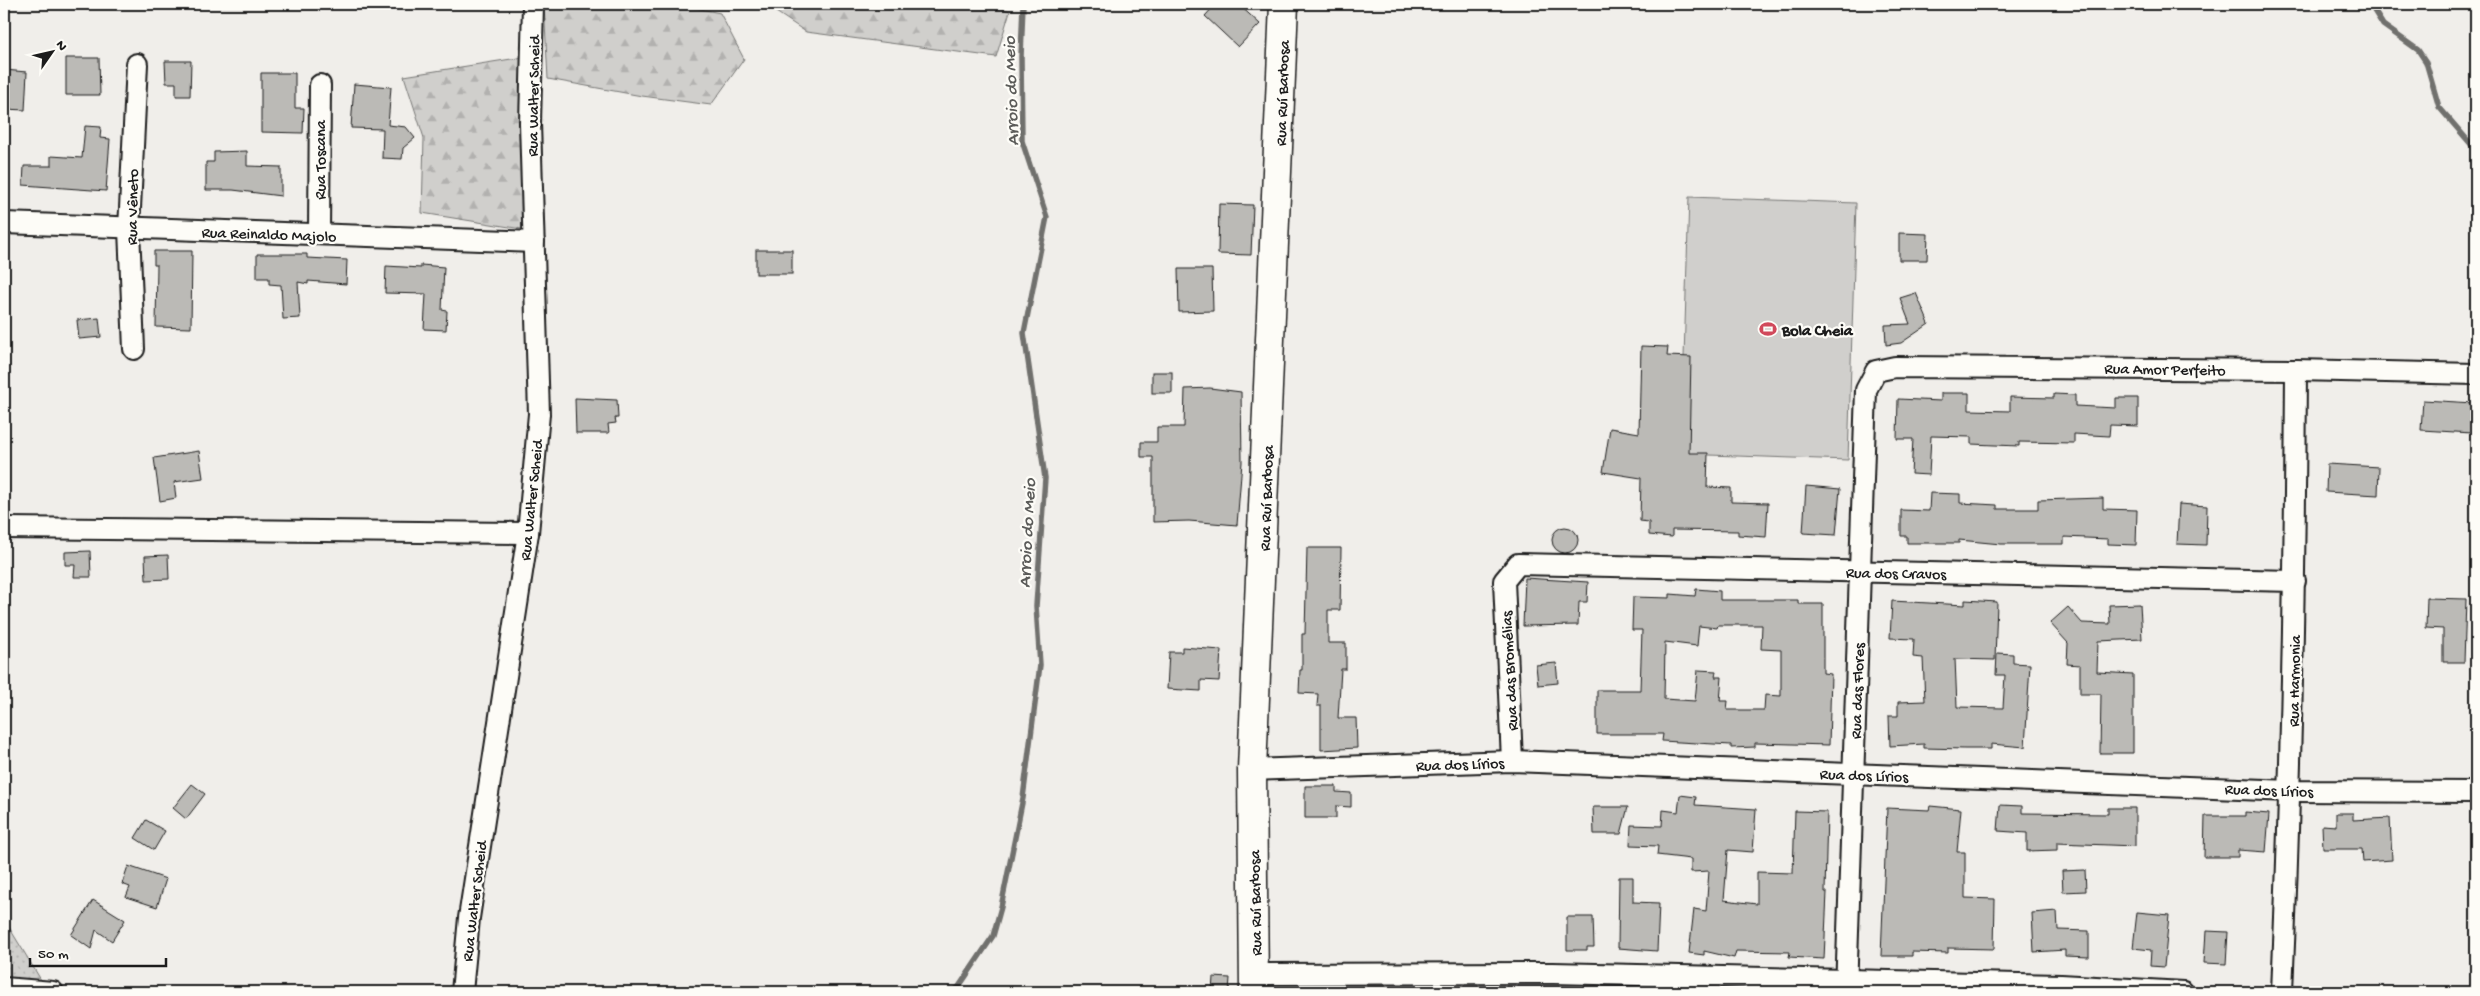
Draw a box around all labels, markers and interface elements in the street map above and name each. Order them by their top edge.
north arrow [28,28,78,78]
street label: Rua Walter Scheid [525,34,546,157]
water label: Arroio do Meio [1000,35,1025,146]
text: N [51,38,70,55]
street label: Rua Ruí Barbosa [1273,39,1296,146]
street label: Rua Toscana [313,119,332,200]
street label: Rua Vêneto [124,169,145,245]
street label: Rua Reinaldo Majolo [201,225,337,248]
sports icon: Bola Cheia [1758,319,1778,339]
place label: Bola Cheia [1781,323,1854,342]
street label: Rua Amor Perfeito [2104,361,2226,382]
street label: Rua Walter Scheid [518,437,549,562]
street label: Rua Ruí Barbosa [1257,444,1280,551]
water label: Arroio do Meio [1015,477,1042,588]
street label: Rua dos Cravos [1846,565,1947,586]
street label: Rua das Bromélias [1499,609,1524,731]
street label: Rua Harmonia [2286,634,2307,727]
street label: Rua das Flores [1848,642,1871,740]
street label: Rua dos Lírios [1416,755,1506,778]
street label: Rua dos Lírios [1819,766,1910,789]
street label: Rua dos Lírios [2224,781,2315,804]
street label: Rua Walter Scheid [460,838,493,963]
street label: Rua Ruí Barbosa [1247,849,1268,956]
scale bar [30,936,166,968]
text: 50 m [38,946,69,964]

